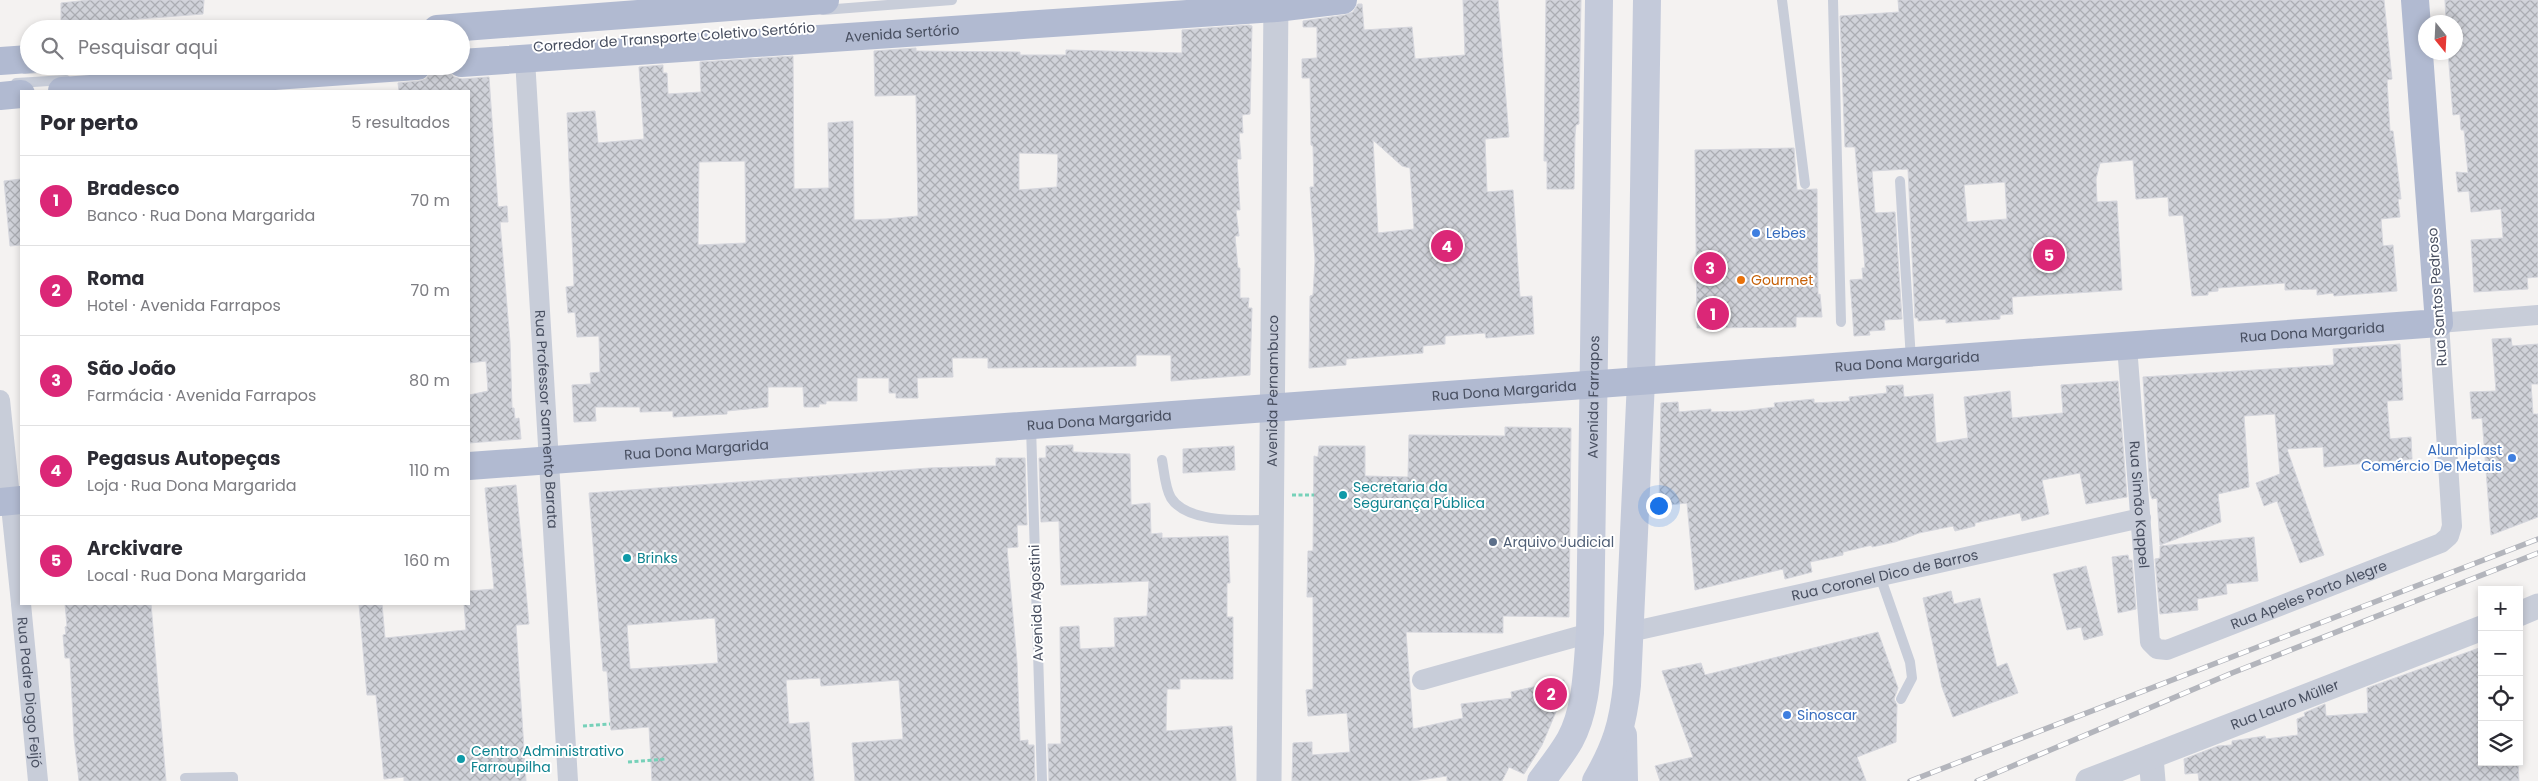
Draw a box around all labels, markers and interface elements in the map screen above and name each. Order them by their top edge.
north arrow [2418,15,2463,60]
street label: Corredor de Transporte Coletivo Sertório [532,17,816,57]
street label: Avenida Sertório [844,19,960,47]
search box [20,20,470,75]
icon: search [38,34,66,62]
text: Pesquisar aqui [78,34,218,61]
text: Por perto [40,108,138,137]
text: 5 resultados [351,111,450,134]
text: Bradesco [87,175,179,202]
text: 1 [53,189,59,212]
text: 70 m [410,189,450,212]
text: Banco · Rua Dona Margarida [87,204,315,227]
place label: Lebes [1766,223,1806,243]
pin: 4 [1431,227,1463,265]
marker: Lebes [1750,227,1762,239]
street label: Rua Santos Pedroso [2422,227,2452,367]
pin: 5 [2033,236,2065,274]
pin: 3 [1694,249,1726,287]
text: Roma [87,265,145,292]
place label: Gourmet [1751,270,1813,290]
marker: Gourmet [1735,274,1747,286]
text: 2 [51,279,61,302]
text: 70 m [410,279,450,302]
text: Hotel · Avenida Farrapos [87,294,281,317]
pin: 1 [1697,295,1729,333]
street label: Rua Professor Sarmento Barata [530,309,563,529]
street label: Avenida Pernambuco [1262,315,1283,467]
street label: Rua Dona Margarida [2239,317,2385,347]
street label: Avenida Farrapos [1582,335,1604,459]
street label: Rua Dona Margarida [1834,346,1980,377]
text: São João [87,355,176,382]
text: 3 [51,369,61,392]
text: 80 m [409,369,450,392]
street label: Rua Dona Margarida [1431,376,1577,406]
text: Farmácia · Avenida Farrapos [87,384,316,407]
street label: Rua Dona Margarida [1026,405,1172,435]
street label: Rua Dona Margarida [623,434,769,465]
street label: Rua Simão Kappel [2124,440,2154,569]
place label: Alumiplast Comércio De Metais [2361,440,2502,476]
text: Pegasus Autopeças [87,445,281,472]
marker: Alumiplast Comércio De Metais [2506,452,2518,464]
text: 4 [51,459,61,482]
text: 110 m [409,459,450,482]
text: Loja · Rua Dona Margarida [87,474,297,497]
place label: Secretaria da Segurança Pública [1353,477,1485,513]
marker: Secretaria da Segurança Pública [1337,489,1349,501]
your location [1646,493,1672,519]
place label: Arquivo Judicial [1503,532,1614,552]
text: Arckivare [87,535,183,562]
marker: Arquivo Judicial [1487,536,1499,548]
street label: Avenida Agostini [1024,544,1048,662]
street label: Rua Coronel Dico de Barros [1789,545,1980,606]
place label: Brinks [637,548,678,568]
text: 5 [51,549,61,572]
text: 160 m [404,549,450,572]
marker: Brinks [621,552,633,564]
street label: Rua Apeles Porto Alegre [2227,555,2390,634]
text: Local · Rua Dona Margarida [87,564,306,587]
map controls [2478,586,2523,766]
button: + [2478,586,2523,631]
street label: Rua Padre Diogo Feijó [12,616,47,769]
button: − [2478,631,2523,676]
street label: Rua Lauro Müller [2227,674,2342,735]
pin: 2 [1535,675,1567,713]
button: locate [2478,676,2523,721]
place label: Sinoscar [1797,705,1857,725]
marker: Sinoscar [1781,709,1793,721]
button: layers [2478,721,2523,766]
place label: Centro Administrativo Farroupilha [471,741,624,777]
marker: Centro Administrativo Farroupilha [455,753,467,765]

